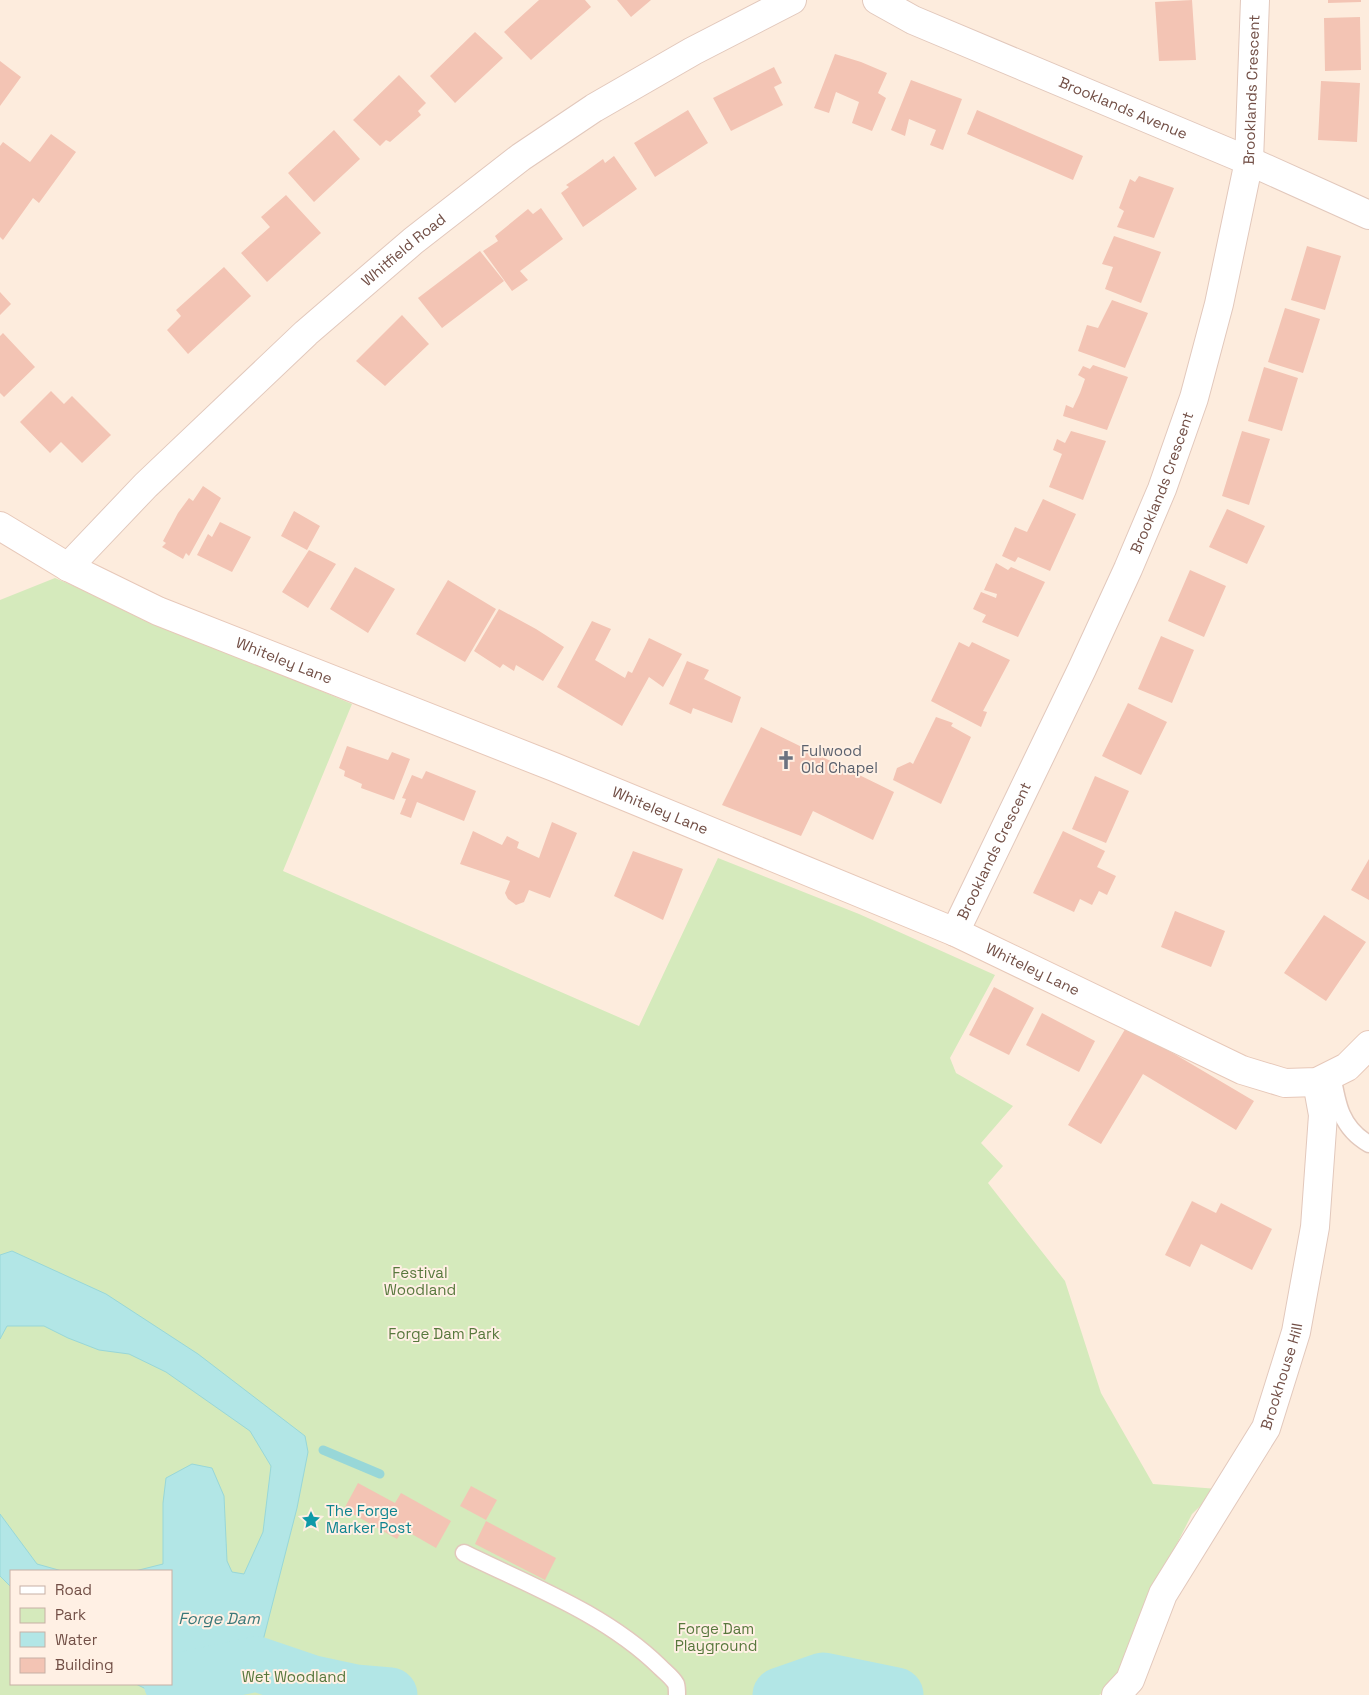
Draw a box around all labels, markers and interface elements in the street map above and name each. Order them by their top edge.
street label: Brooklands Crescent [1239,14,1263,165]
street label: Brooklands Avenue [1056,72,1191,143]
street label: Whitfield Road [357,209,449,290]
street label: Brooklands Crescent [1126,409,1197,556]
street label: Whiteley Lane [233,633,335,688]
place label: Fulwood Old Chapel [801,741,878,777]
church icon: Fulwood Old Chapel [775,749,797,771]
street label: Brooklands Crescent [952,779,1035,923]
street label: Whiteley Lane [610,782,711,838]
street label: Whiteley Lane [983,938,1083,1000]
park label: Festival Woodland [384,1263,456,1299]
street label: Brookhouse Hill [1256,1321,1306,1432]
park label: Forge Dam Park [388,1324,500,1343]
place label: The Forge Marker Post [326,1501,412,1537]
place icon: The Forge Marker Post [300,1509,322,1531]
legend [10,1570,172,1685]
text: Road [55,1580,92,1599]
text: Park [55,1605,86,1624]
water label: Forge Dam [178,1608,261,1629]
park label: Forge Dam Playground [675,1619,757,1655]
text: Water [55,1630,98,1649]
text: Building [55,1655,114,1674]
park label: Wet Woodland [242,1667,346,1686]

